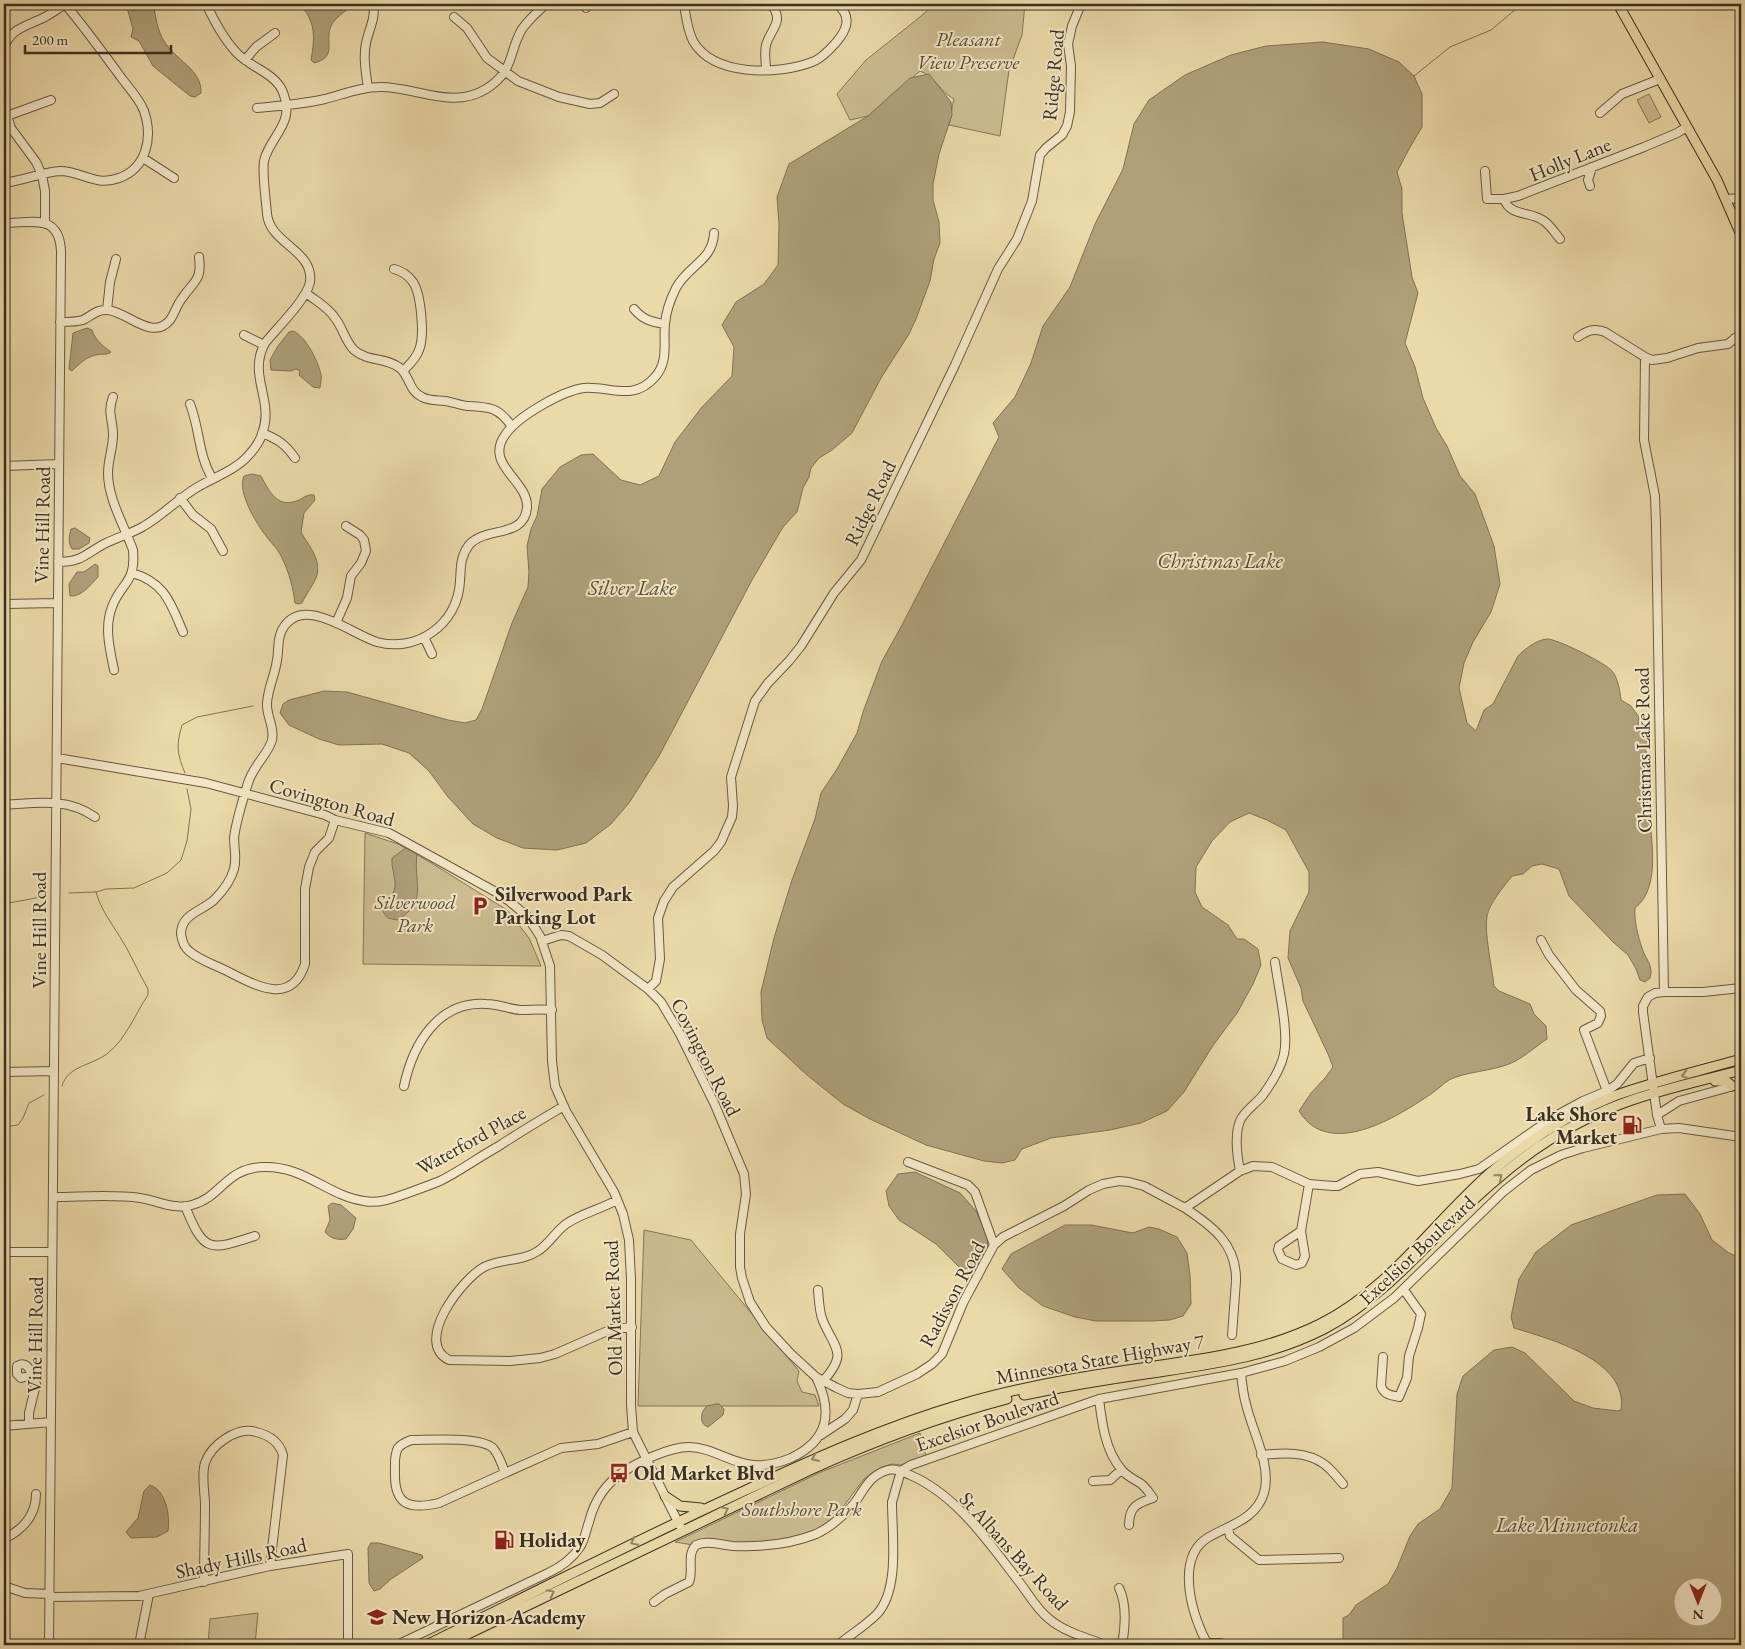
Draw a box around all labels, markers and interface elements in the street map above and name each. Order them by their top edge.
scale bar [25,22,171,54]
park label: Pleasant View Preserve [917,26,1019,75]
street label: Ridge Road [1036,27,1070,122]
text: 200 m [32,30,69,49]
street label: Holly Lane [1525,131,1615,187]
street label: Ridge Road [838,455,902,550]
street label: Vine Hill Road [28,465,56,584]
water label: Christmas Lake [1157,547,1283,574]
water label: Silver Lake [587,574,677,601]
street label: Christmas Lake Road [1629,666,1657,833]
street label: Covington Road [266,772,399,833]
street label: Vine Hill Road [26,871,52,988]
place label: Silverwood Park Parking Lot [495,881,633,930]
park label: Silverwood Park [373,889,456,938]
parking icon: Silverwood Park Parking Lot [469,895,491,917]
street label: Covington Road [665,993,747,1121]
one-way arrow [1681,1069,1689,1079]
street label: Waterford Place [412,1099,530,1181]
place label: Lake Shore Market [1525,1101,1617,1150]
fuel station icon: Lake Shore Market [1621,1114,1643,1136]
one-way arrow [1493,1175,1502,1183]
street label: Excelsior Boulevard [1353,1189,1481,1311]
street label: Radisson Road [913,1236,991,1352]
street label: Old Market Road [598,1239,628,1376]
street label: Vine Hill Road [21,1275,49,1394]
street label: Minnesota State Highway 7 [994,1328,1207,1390]
street label: Excelsior Boulevard [912,1384,1063,1458]
one-way arrow [811,1452,820,1463]
place label: Old Market Blvd [634,1460,775,1486]
bus stop icon: Old Market Blvd [608,1462,630,1484]
street label: St Albans Bay Road [954,1486,1075,1617]
park label: Southshore Park [741,1496,862,1522]
one-way arrow [720,1506,729,1517]
water label: Lake Minnetonka [1494,1511,1639,1538]
place label: Holiday [519,1527,586,1553]
fuel station icon: Holiday [493,1529,515,1551]
street label: Shady Hills Road [173,1531,310,1585]
one-way arrow [630,1536,639,1546]
north arrow [1672,1576,1722,1626]
one-way arrow [546,1589,555,1599]
place label: New Horizon Academy [392,1604,586,1630]
school or university icon: New Horizon Academy [366,1606,388,1628]
text: N [1692,1606,1704,1624]

